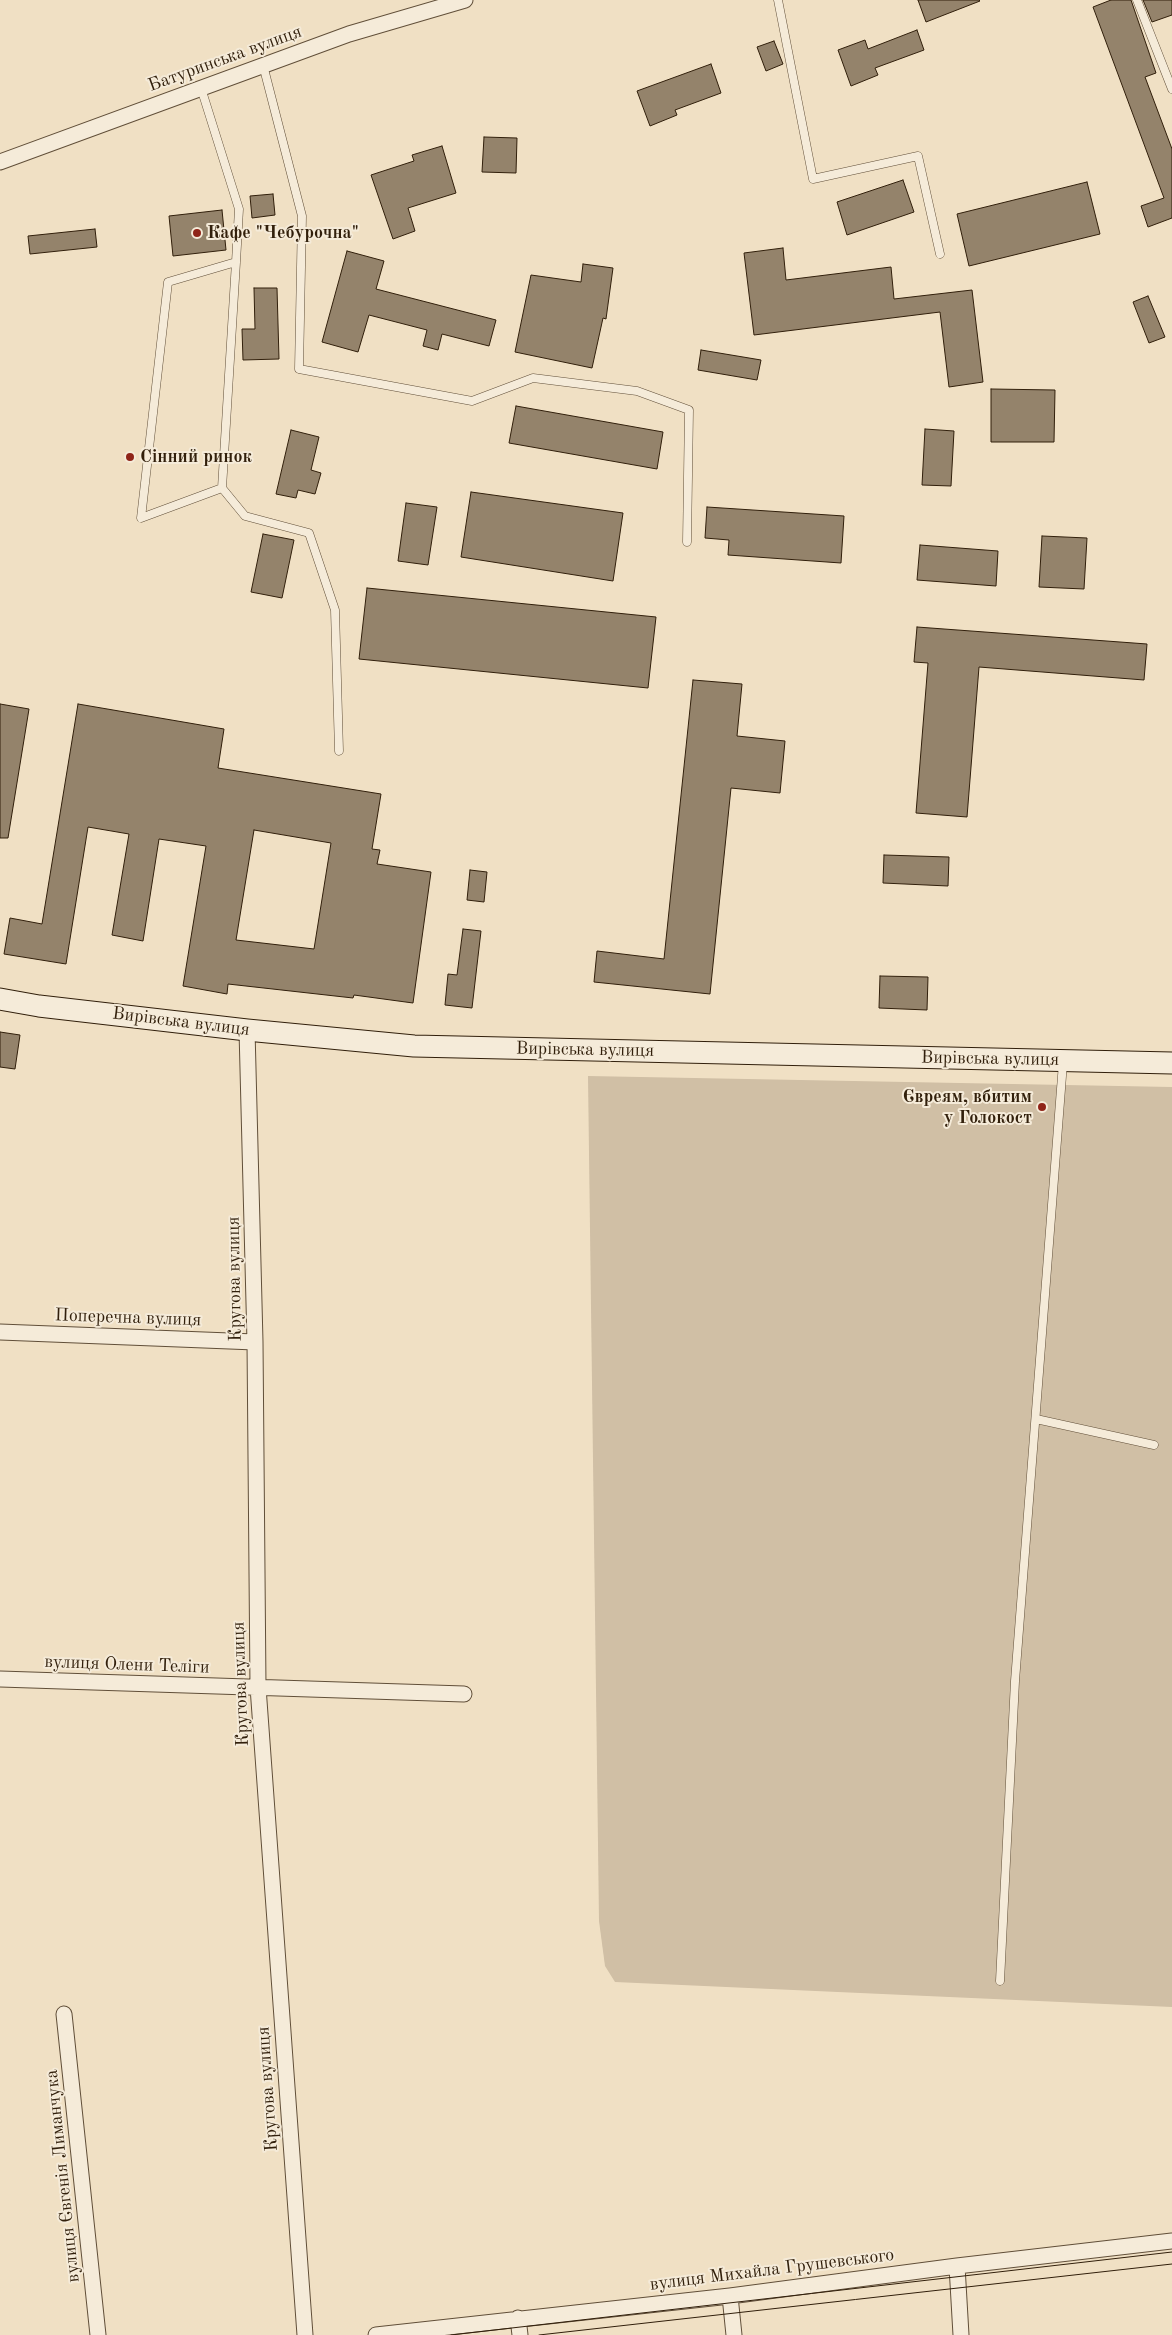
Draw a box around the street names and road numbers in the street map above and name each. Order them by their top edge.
street label: Батуринська вулиця [145,21,305,97]
street label: Вирівська вулиця [111,1003,251,1041]
street label: Вирівська вулиця [516,1038,654,1062]
street label: Вирівська вулиця [921,1047,1059,1071]
street label: Кругова вулиця [223,1216,247,1342]
street label: Поперечна вулиця [54,1305,202,1331]
street label: Кругова вулиця [228,1621,254,1747]
street label: вулиця Олени Теліги [44,1651,210,1679]
street label: Кругова вулиця [253,2026,283,2152]
street label: вулиця Євгенія Лиманчука [41,2068,85,2284]
street label: вулиця Михайла Грушевського [649,2244,895,2296]

